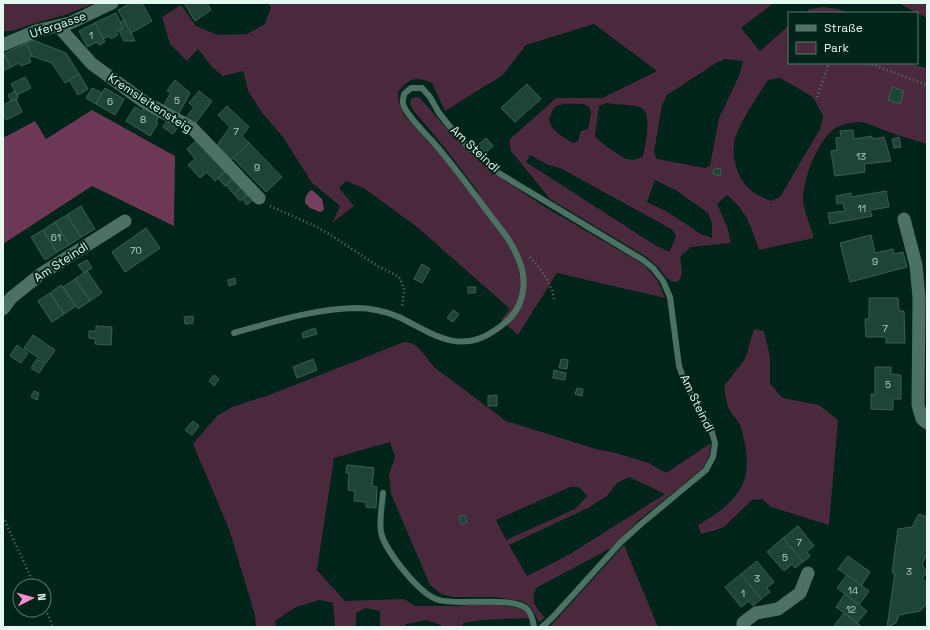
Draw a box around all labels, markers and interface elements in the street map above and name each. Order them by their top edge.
street label: Ufergasse [28,8,88,42]
legend [788,12,918,64]
text: Straße [824,20,863,36]
house number: 1 [89,29,93,42]
text: Park [824,40,849,56]
street label: Kremsleitensteig [105,70,195,136]
house number: 5 [174,94,180,107]
house number: 6 [107,95,113,108]
house number: 8 [140,113,146,126]
street label: Am Steindl [447,122,503,176]
house number: 7 [233,125,239,138]
house number: 13 [856,150,866,163]
house number: 9 [254,161,260,174]
house number: 11 [858,202,866,215]
house number: 61 [51,231,61,244]
street label: Am Steindl [31,238,91,286]
house number: 70 [130,244,142,257]
house number: 9 [872,255,878,268]
house number: 7 [882,322,888,335]
street label: Am Steindl [676,372,718,434]
house number: 5 [885,378,891,391]
house number: 7 [796,536,802,549]
house number: 5 [782,551,788,564]
house number: 3 [906,565,912,578]
house number: 3 [754,572,760,585]
north arrow [12,578,52,618]
house number: 14 [848,584,858,597]
house number: 1 [741,587,745,600]
text: N [35,593,49,601]
house number: 12 [846,603,856,616]

